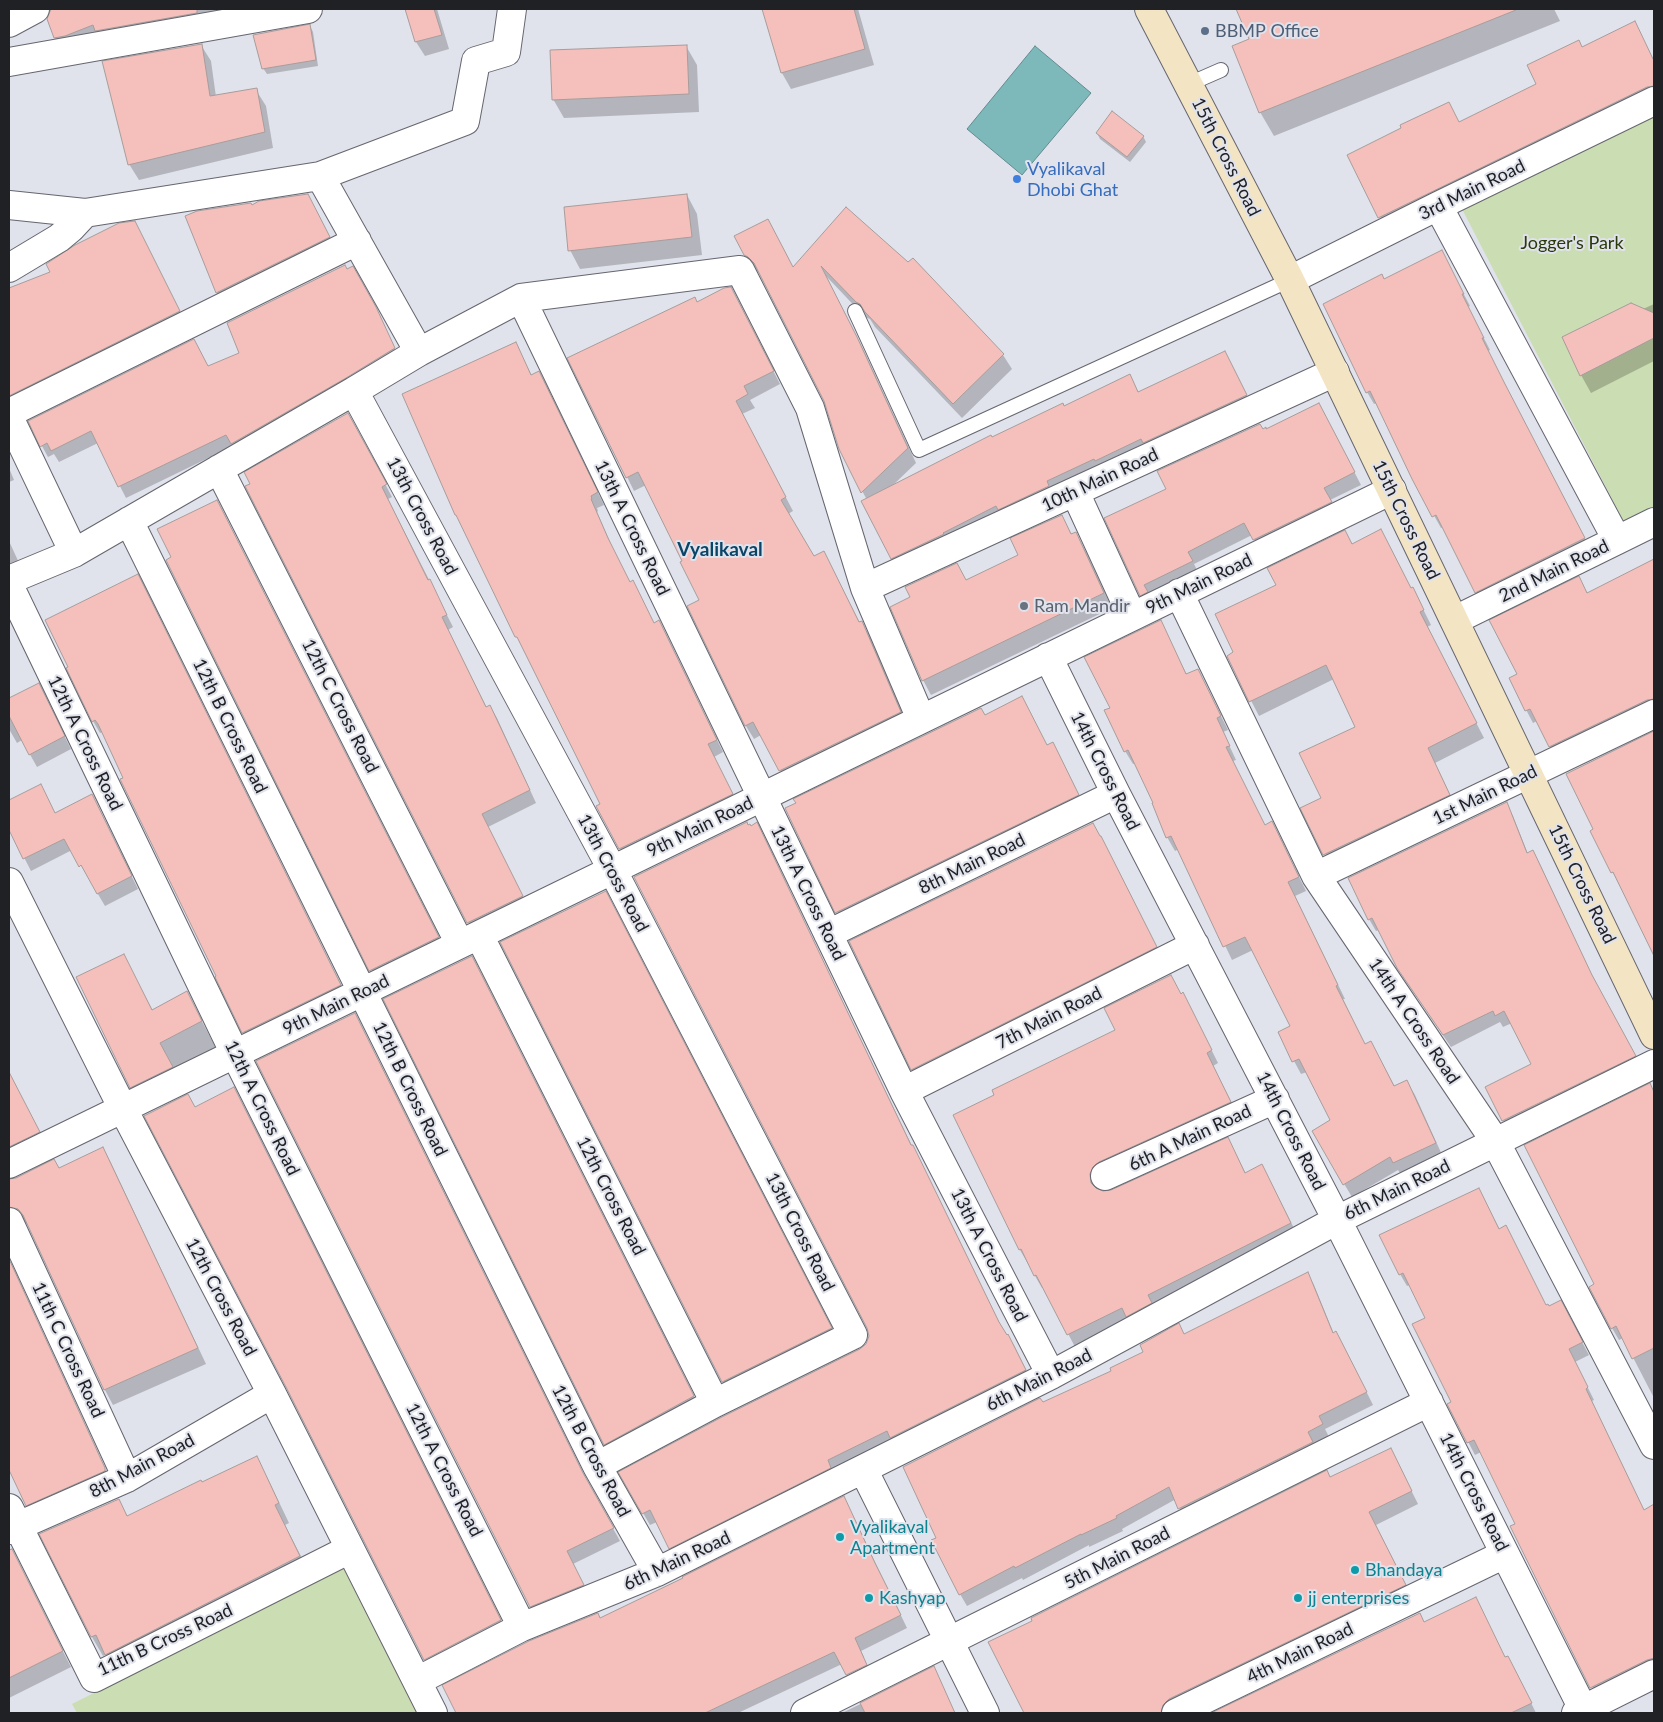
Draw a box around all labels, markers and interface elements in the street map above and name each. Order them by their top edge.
place label: BBMP Office [1215,20,1319,42]
marker: BBMP Office [1199,25,1211,37]
street label: 15th Cross Road [1187,94,1265,220]
street label: 3rd Main Road [1415,155,1529,225]
place label: Vyalikaval Dhobi Ghat [1027,158,1118,200]
marker: Vyalikaval Dhobi Ghat [1011,173,1023,185]
park label: Jogger's Park [1520,232,1624,254]
street label: 10th Main Road [1038,444,1162,516]
street label: 13th Cross Road [382,453,462,579]
street label: 13th A Cross Road [590,457,674,599]
street label: 15th Cross Road [1368,457,1444,583]
street label: 2nd Main Road [1496,535,1612,607]
district label: Vyalikaval [677,539,763,561]
street label: 9th Main Road [1142,549,1256,619]
place label: Ram Mandir [1034,595,1130,617]
marker: Ram Mandir [1018,600,1030,612]
street label: 12th C Cross Road [297,636,383,776]
street label: 12th B Cross Road [188,655,272,797]
street label: 12th A Cross Road [43,672,127,814]
street label: 14th Cross Road [1066,708,1144,834]
street label: 1st Main Road [1429,760,1541,830]
street label: 9th Main Road [643,792,757,862]
street label: 13th Cross Road [573,810,653,936]
street label: 15th Cross Road [1544,821,1620,947]
street label: 13th A Cross Road [766,822,850,964]
street label: 8th Main Road [915,829,1029,899]
street label: 14th A Cross Road [1364,954,1464,1088]
street label: 9th Main Road [279,970,393,1040]
street label: 7th Main Road [992,982,1106,1054]
street label: 12th B Cross Road [368,1018,452,1160]
street label: 12th A Cross Road [220,1037,304,1179]
street label: 14th Cross Road [1252,1068,1330,1194]
street label: 6th A Main Road [1125,1100,1255,1176]
street label: 12th Cross Road [572,1133,650,1259]
street label: 6th Main Road [1340,1155,1454,1225]
street label: 13th Cross Road [761,1169,839,1295]
street label: 13th A Cross Road [946,1184,1032,1326]
street label: 12th Cross Road [181,1234,261,1360]
street label: 11th C Cross Road [27,1279,109,1421]
street label: 6th Main Road [982,1344,1096,1416]
street label: 12th B Cross Road [547,1381,635,1521]
street label: 12th A Cross Road [401,1399,487,1541]
street label: 8th Main Road [86,1429,198,1503]
street label: 14th Cross Road [1435,1429,1513,1555]
place label: Vyalikaval Apartment [850,1516,935,1558]
street label: 5th Main Road [1060,1522,1174,1594]
street label: 6th Main Road [620,1527,734,1595]
marker: Vyalikaval Apartment [834,1531,846,1543]
place label: Bhandaya [1365,1559,1442,1581]
marker: Bhandaya [1349,1564,1361,1576]
place label: Kashyap [879,1587,946,1609]
place label: jj enterprises [1308,1587,1409,1609]
marker: Kashyap [863,1592,875,1604]
marker: jj enterprises [1292,1592,1304,1604]
street label: 11th B Cross Road [94,1599,236,1681]
street label: 4th Main Road [1243,1618,1357,1688]

